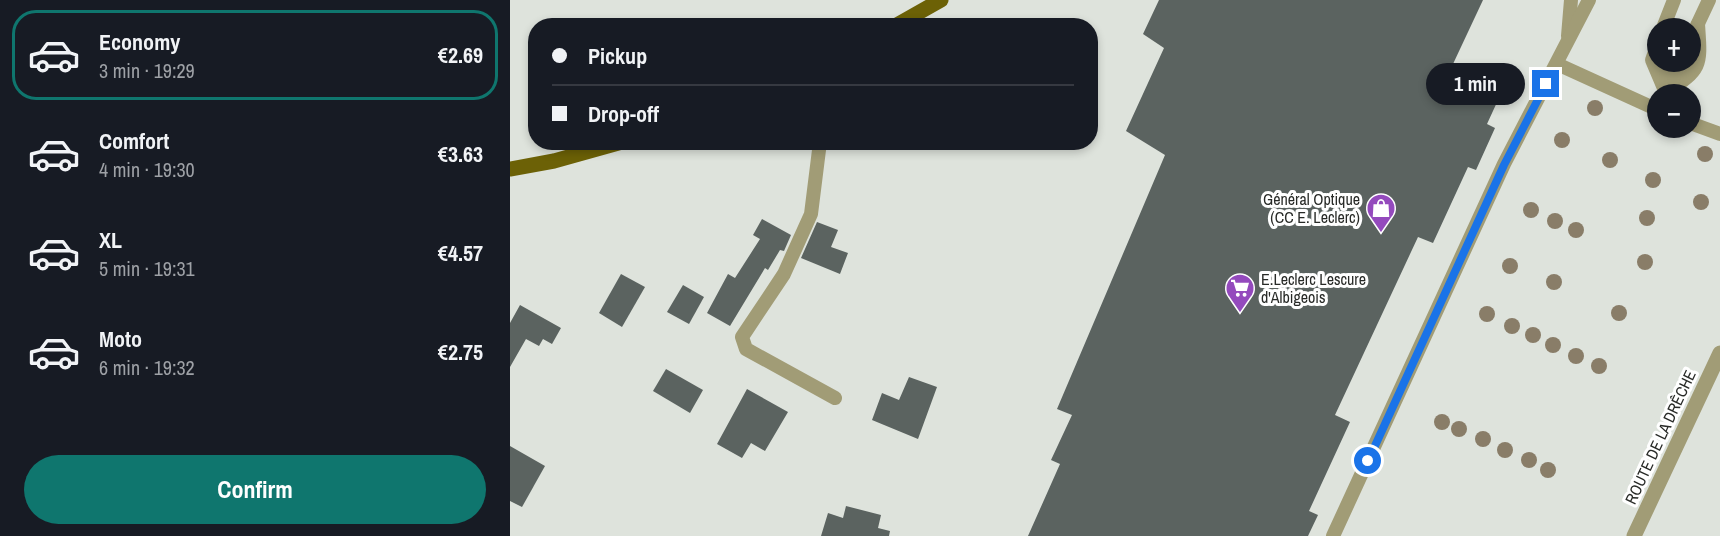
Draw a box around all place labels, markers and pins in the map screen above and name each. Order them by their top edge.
place label: Général Optique (CC E. Leclerc) [1263,188,1360,228]
shop icon: Général Optique (CC E. Leclerc) [1365,192,1397,234]
place label: E.Leclerc Lescure d'Albigeois [1261,268,1366,308]
supermarket icon: E.Leclerc Lescure d'Albigeois [1224,272,1256,314]

